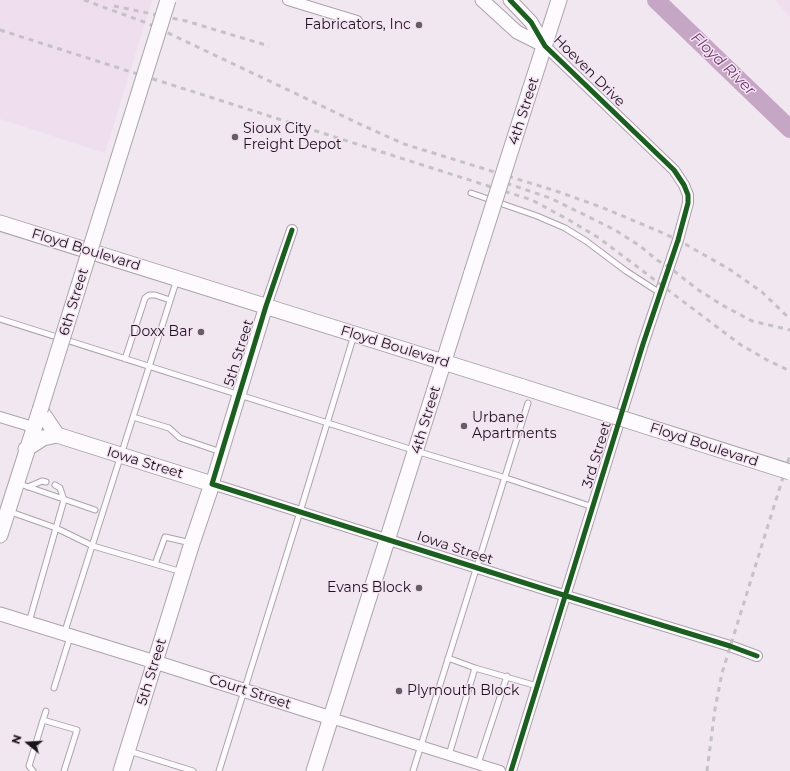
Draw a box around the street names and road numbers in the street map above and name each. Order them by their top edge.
street label: Hoeven Drive [550,32,628,110]
street label: 4th Street [505,75,543,147]
street label: Floyd Boulevard [29,225,143,275]
street label: 6th Street [56,266,92,338]
street label: 5th Street [221,318,257,388]
street label: Floyd Boulevard [338,322,452,372]
street label: 4th Street [408,384,444,456]
street label: 3rd Street [579,420,615,490]
street label: Floyd Boulevard [648,420,760,470]
street label: Iowa Street [105,443,185,483]
street label: Iowa Street [415,528,495,568]
street label: 5th Street [134,637,170,707]
street label: Court Street [207,671,293,713]

